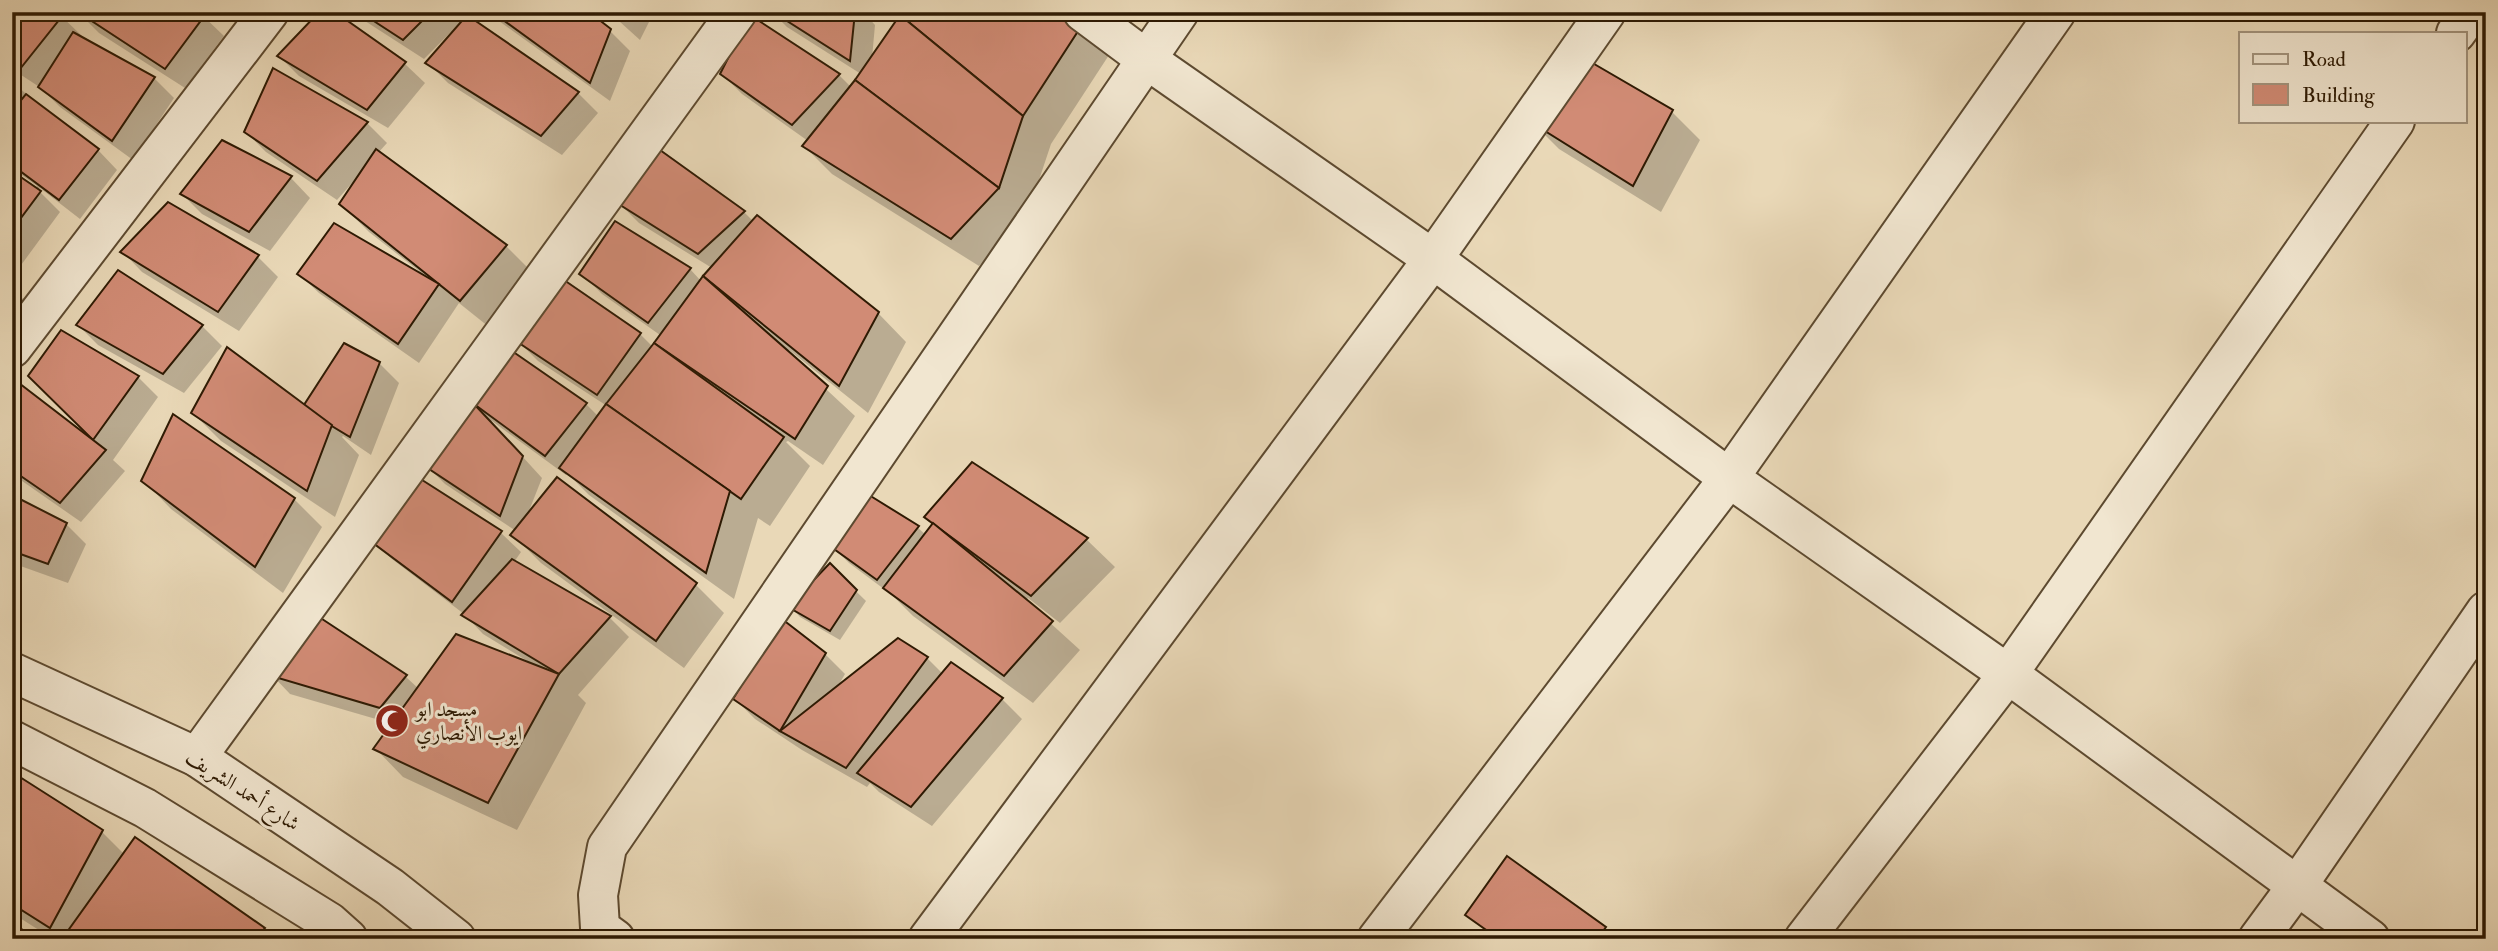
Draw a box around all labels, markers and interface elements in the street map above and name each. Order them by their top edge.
legend [2239,32,2466,122]
text: Road [2302,46,2347,73]
text: Building [2302,82,2375,109]
place label: مسجد ابو ايوب الأنصاري [414,696,522,749]
mosque icon: مسجد ابو ايوب الأنصاري [373,702,411,740]
street label: شارع أحمد الشريف [178,742,306,841]

